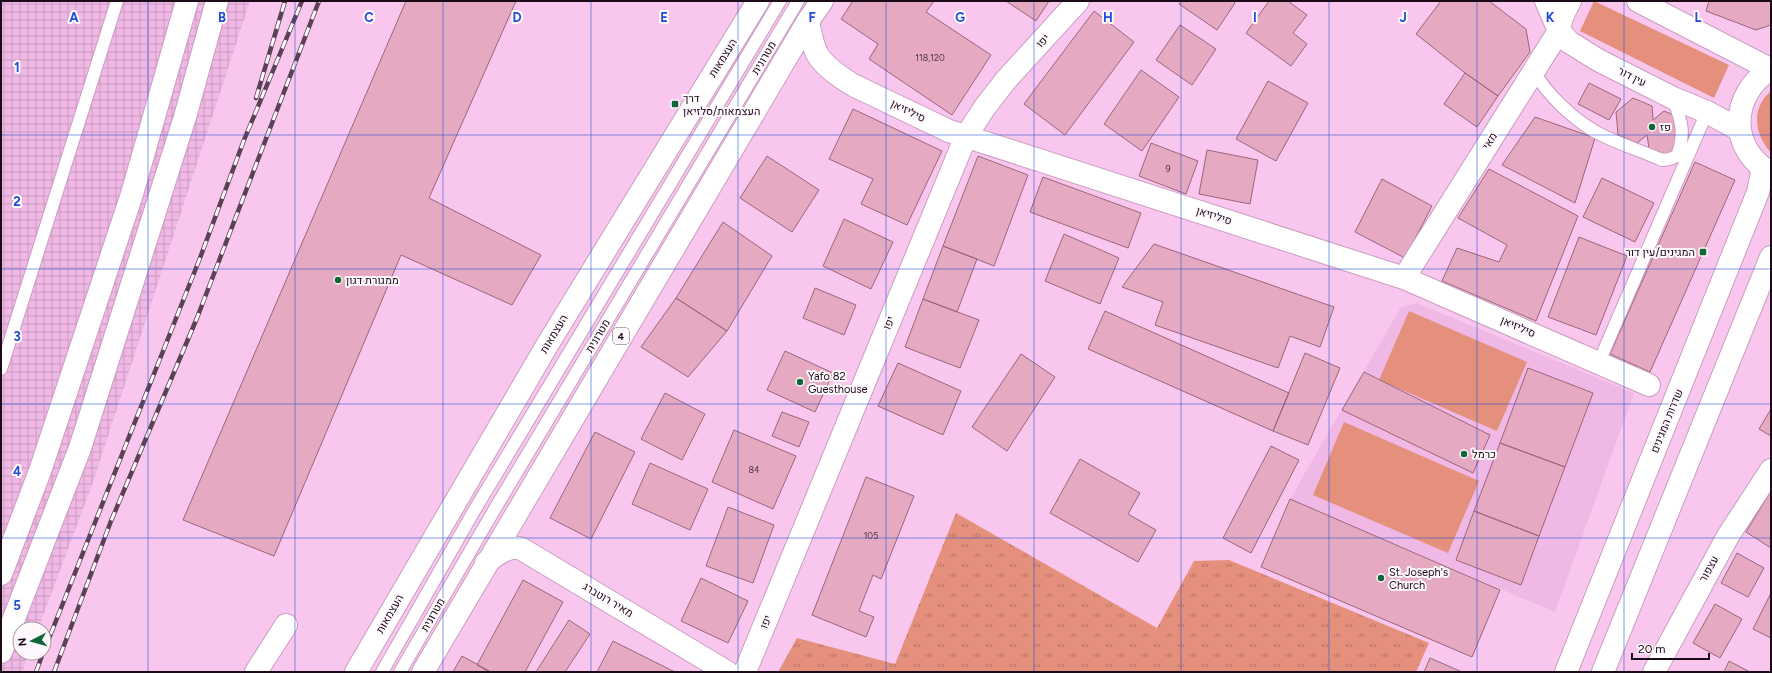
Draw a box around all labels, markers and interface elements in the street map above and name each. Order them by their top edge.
text: A [69,10,79,25]
text: B [218,10,226,25]
text: C [364,10,374,25]
text: D [512,10,522,25]
text: E [660,10,668,25]
text: F [808,10,816,25]
text: G [955,10,965,25]
text: H [1103,10,1113,25]
text: I [1253,10,1257,25]
text: J [1399,10,1407,25]
text: K [1546,10,1555,25]
text: L [1695,10,1702,25]
street label: יפו [1034,32,1052,50]
street label: העצמאות [706,36,740,80]
street label: מטרונית [749,39,779,77]
house number: 118,120 [915,52,945,63]
text: 1 [14,60,20,75]
street label: עין דור [1616,64,1648,90]
place label: דרך העצמאות/סלזיאן [683,92,760,118]
street label: סיליזיאן [889,97,927,125]
marker: דרך העצמאות/סלזיאן [670,99,680,109]
place label: פז [1660,121,1671,134]
marker: פז [1647,122,1657,132]
street label: מאי [1480,130,1500,152]
house number: 9 [1165,163,1171,174]
text: 2 [13,194,21,209]
street label: סיליזיאן [1195,204,1233,228]
place label: המגינים/עין דור [1625,246,1695,259]
marker: המגינים/עין דור [1698,247,1708,257]
place label: ממגורת דגון [346,274,399,287]
marker: ממגורת דגון [333,275,343,285]
street label: העצמאות [537,312,571,356]
street label: יפו [880,314,898,332]
street label: סיליזיאן [1499,314,1537,340]
street label: מטרונית [583,317,613,355]
road number: 4 [613,328,629,344]
text: 3 [13,329,21,344]
place label: Yafo 82 Guesthouse [808,370,868,396]
marker: Yafo 82 Guesthouse [795,377,805,387]
street label: שדרות המגינים [1648,387,1686,455]
place label: כרמל [1472,448,1496,461]
marker: כרמל [1459,449,1469,459]
text: 4 [13,464,21,479]
house number: 84 [748,464,760,475]
house number: 105 [864,530,878,541]
street label: עצפור [1697,554,1721,584]
place label: St. Joseph's Church [1389,566,1448,592]
marker: St. Joseph's Church [1376,573,1386,583]
street label: מאיר רוטברג [581,580,636,620]
street label: העצמאות [374,592,406,636]
street label: מטרונית [418,596,448,634]
text: 5 [13,598,21,613]
street label: יפו [757,613,775,631]
north arrow [12,621,52,661]
scale bar [1632,635,1709,661]
text: N [16,637,29,647]
text: 20 m [1638,642,1666,656]

